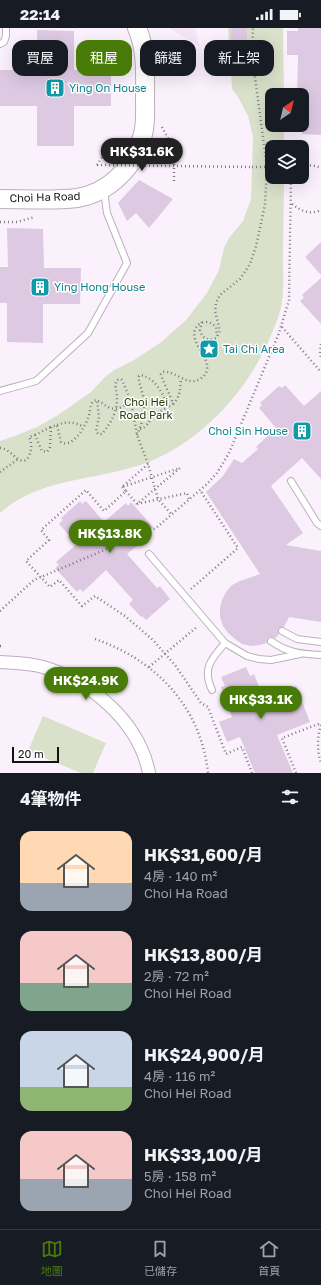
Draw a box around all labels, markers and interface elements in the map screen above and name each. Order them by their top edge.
text: 22:14 [20,5,60,23]
chip: 買屋 [12,40,68,76]
chip: 租屋 [76,40,132,76]
chip: 篩選 [140,40,196,76]
chip: 新上架 [204,40,274,76]
building icon: Ying On House [44,77,66,99]
place label: Ying On House [69,81,147,94]
north arrow [265,88,309,132]
map controls [265,88,309,184]
pin: HK$31.6K [101,138,183,172]
button: layers [265,140,309,184]
text: HK$31.6K [110,143,174,159]
street label: Choi Ha Road [9,189,81,204]
building icon: Ying Hong House [29,276,51,298]
place label: Ying Hong House [54,280,145,293]
place icon: Tai Chi Area [198,338,220,360]
place label: Tai Chi Area [223,342,285,355]
park label: Choi Hei Road Park [119,395,173,421]
building icon: Choi Sin House [291,420,313,442]
place label: Choi Sin House [208,424,288,437]
pin: HK$13.8K [69,520,151,554]
text: HK$13.8K [78,525,142,541]
pin: HK$24.9K [45,667,127,701]
text: HK$24.9K [53,672,119,688]
pin: HK$33.1K [220,686,302,720]
text: HK$33.1K [229,691,293,707]
scale bar [12,745,59,764]
text: 20 m [18,747,44,760]
icon: filters [279,786,301,808]
text: 4筆物件 [20,788,82,809]
text: HK$31,600/月 [144,844,263,865]
icon: home [52,847,100,895]
text: 4房 · 140 m² [144,868,217,884]
text: Choi Ha Road [144,885,228,901]
text: HK$13,800/月 [144,944,263,965]
icon: home [52,947,100,995]
text: 2房 · 72 m² [144,968,209,984]
text: Choi Hei Road [144,985,231,1001]
text: HK$24,900/月 [144,1044,265,1065]
icon: home [52,1047,100,1095]
text: 4房 · 116 m² [144,1068,215,1084]
text: Choi Hei Road [144,1085,231,1101]
text: HK$33,100/月 [144,1144,263,1165]
icon: home [52,1147,100,1195]
text: 5房 · 158 m² [144,1168,216,1184]
text: Choi Hei Road [144,1185,231,1201]
tab: 地圖 [41,1238,63,1278]
tab: 已儲存 [144,1238,177,1278]
tab: 首頁 [258,1238,280,1278]

